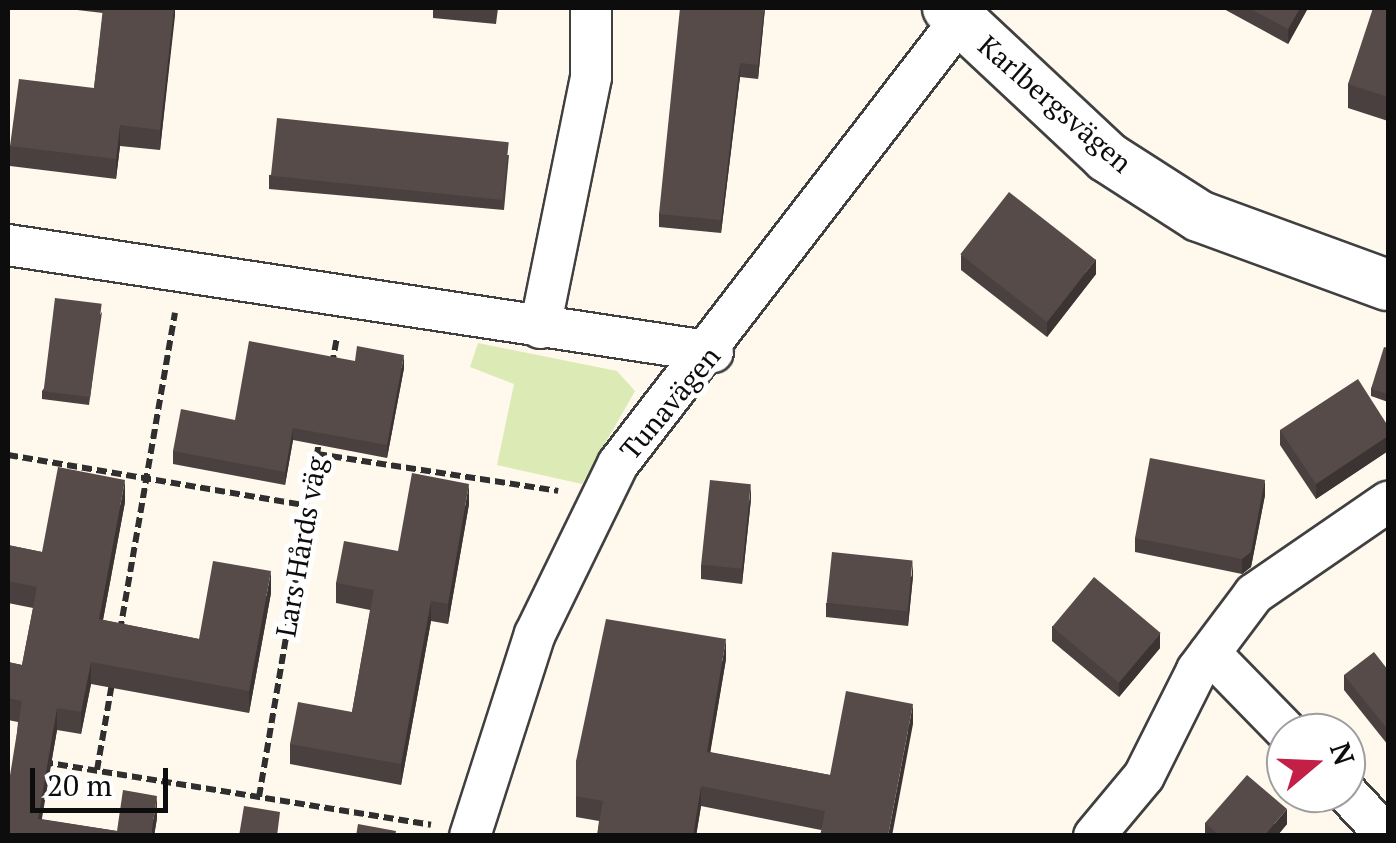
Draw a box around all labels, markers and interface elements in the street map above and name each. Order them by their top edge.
street label: Karlbergsvägen [971,28,1139,180]
street label: Tunavägen [613,340,727,466]
street label: Lars Hårds väg [269,454,333,640]
north arrow [1266,713,1366,813]
text: N [1322,738,1364,770]
scale bar [35,748,172,810]
text: 20 m [47,765,112,805]

